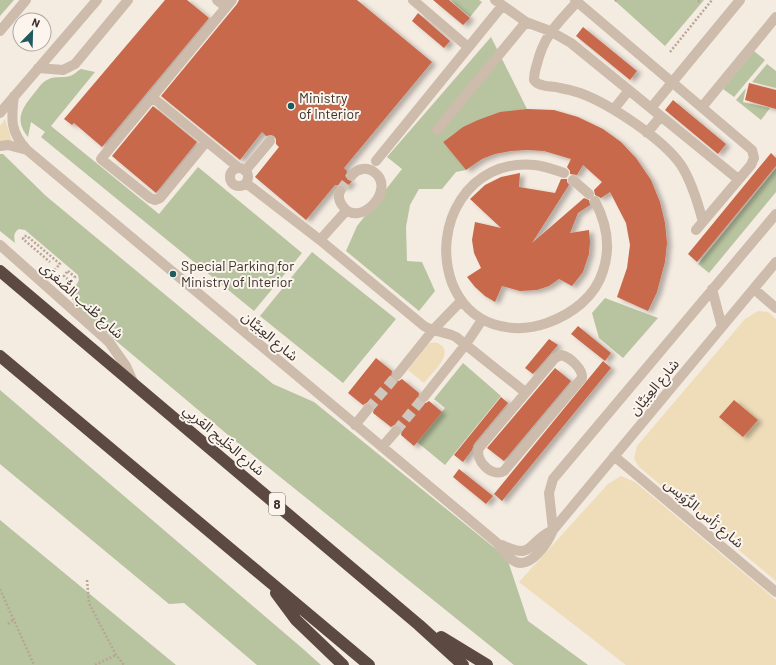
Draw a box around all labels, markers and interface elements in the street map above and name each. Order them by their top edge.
north arrow [12,12,52,52]
text: N [30,15,42,30]
place label: Ministry of Interior [299,89,359,122]
marker: Ministry of Interior [286,101,296,111]
place label: Special Parking for Ministry of Interior [181,257,294,290]
street label: شارع طُنب الصُّغرَى [35,258,127,344]
marker: Special Parking for Ministry of Interior [168,269,178,279]
street label: شارع العِبَيَّان [237,307,302,366]
street label: شارع العِبَيَّان [625,355,684,420]
street label: شارع الخَلِيج العَربِي [178,401,268,481]
street label: شارع رَأس الرُّوَيس [659,474,748,553]
road number: 8 [269,493,285,515]

